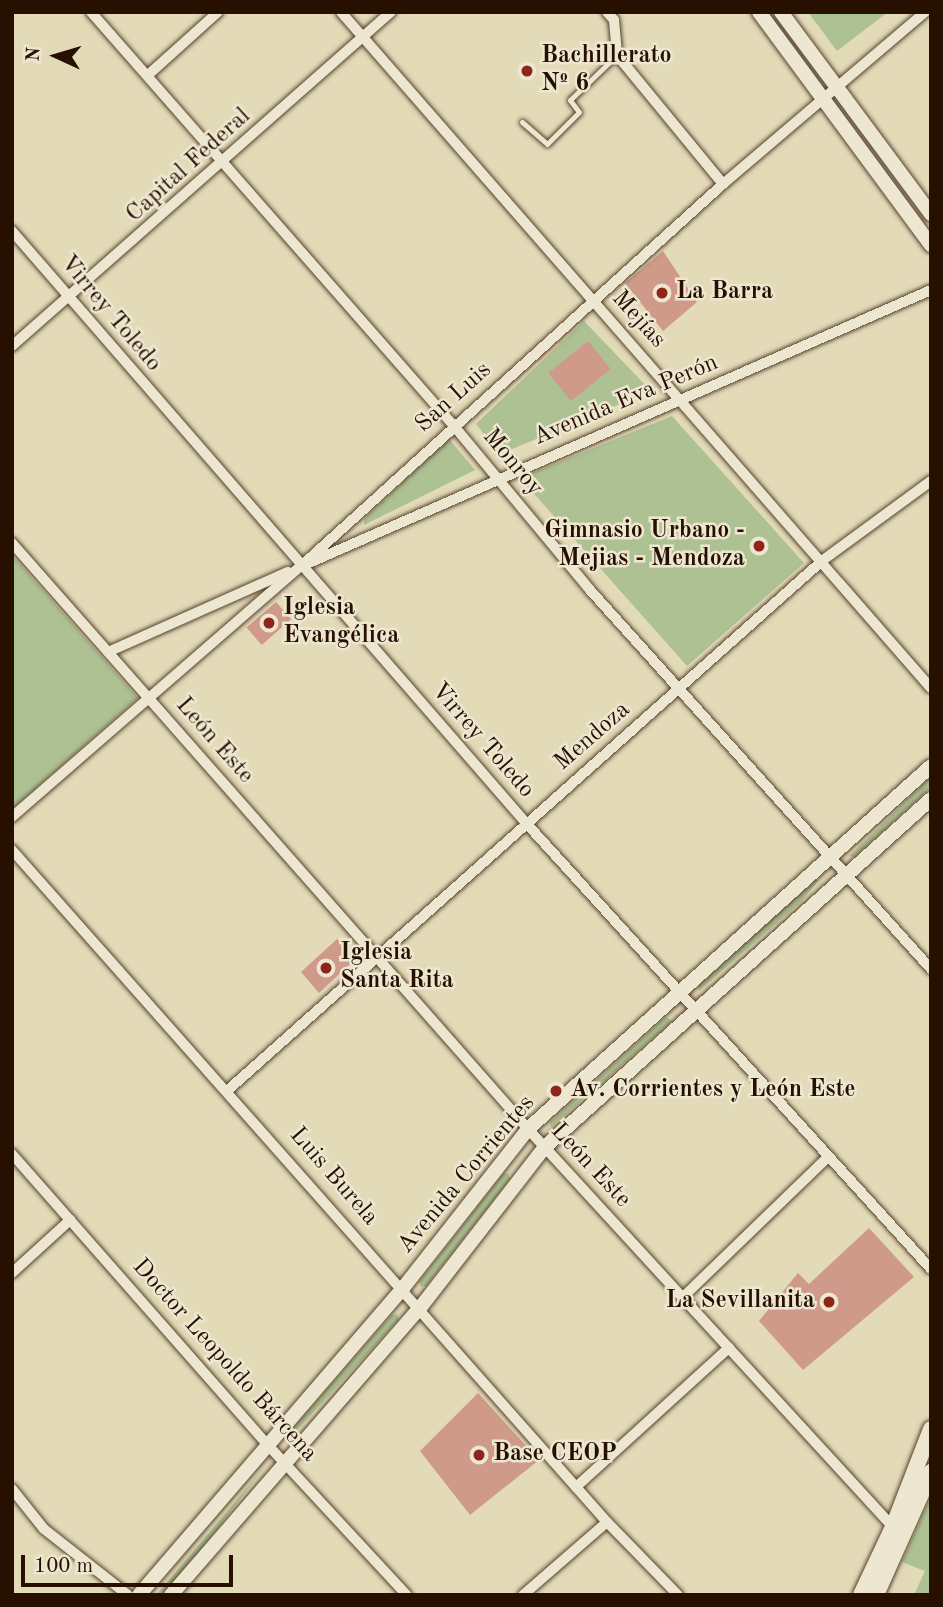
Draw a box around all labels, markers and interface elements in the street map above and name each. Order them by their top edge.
north arrow [21,21,91,91]
place label: Bachillerato Nº 6 [541,43,672,99]
text: N [25,47,45,62]
marker: Bachillerato Nº 6 [519,63,535,79]
street label: Capital Federal [121,103,257,229]
street label: Virrey Toledo [53,250,167,378]
place label: La Barra [676,279,773,307]
street label: Mejías [605,285,671,355]
marker: La Barra [654,285,670,301]
street label: Avenida Eva Perón [529,349,723,453]
street label: San Luis [410,356,498,440]
street label: Monroy [475,423,549,503]
place label: Gimnasio Urbano - Mejias - Mendoza [544,518,745,574]
marker: Gimnasio Urbano - Mejias - Mendoza [751,538,767,554]
place label: Iglesia Evangélica [283,595,399,651]
marker: Iglesia Evangélica [261,615,277,631]
street label: Virrey Toledo [424,677,540,805]
street label: León Este [169,692,259,790]
street label: Mendoza [549,696,637,778]
place label: Iglesia Santa Rita [340,940,454,996]
marker: Iglesia Santa Rita [318,960,334,976]
place label: Av. Corrientes y León Este [570,1077,856,1105]
marker: Av. Corrientes y León Este [548,1083,564,1099]
street label: Avenida Corrientes [392,1090,542,1260]
street label: León Este [544,1118,636,1214]
street label: Luis Burela [282,1122,384,1232]
street label: Doctor Leopoldo Bárcena [125,1253,323,1469]
place label: La Sevillanita [666,1288,815,1316]
marker: La Sevillanita [821,1294,837,1310]
place label: Base CEOP [493,1441,617,1469]
marker: Base CEOP [471,1447,487,1463]
scale bar [24,1540,236,1584]
text: 100 m [34,1556,93,1577]

